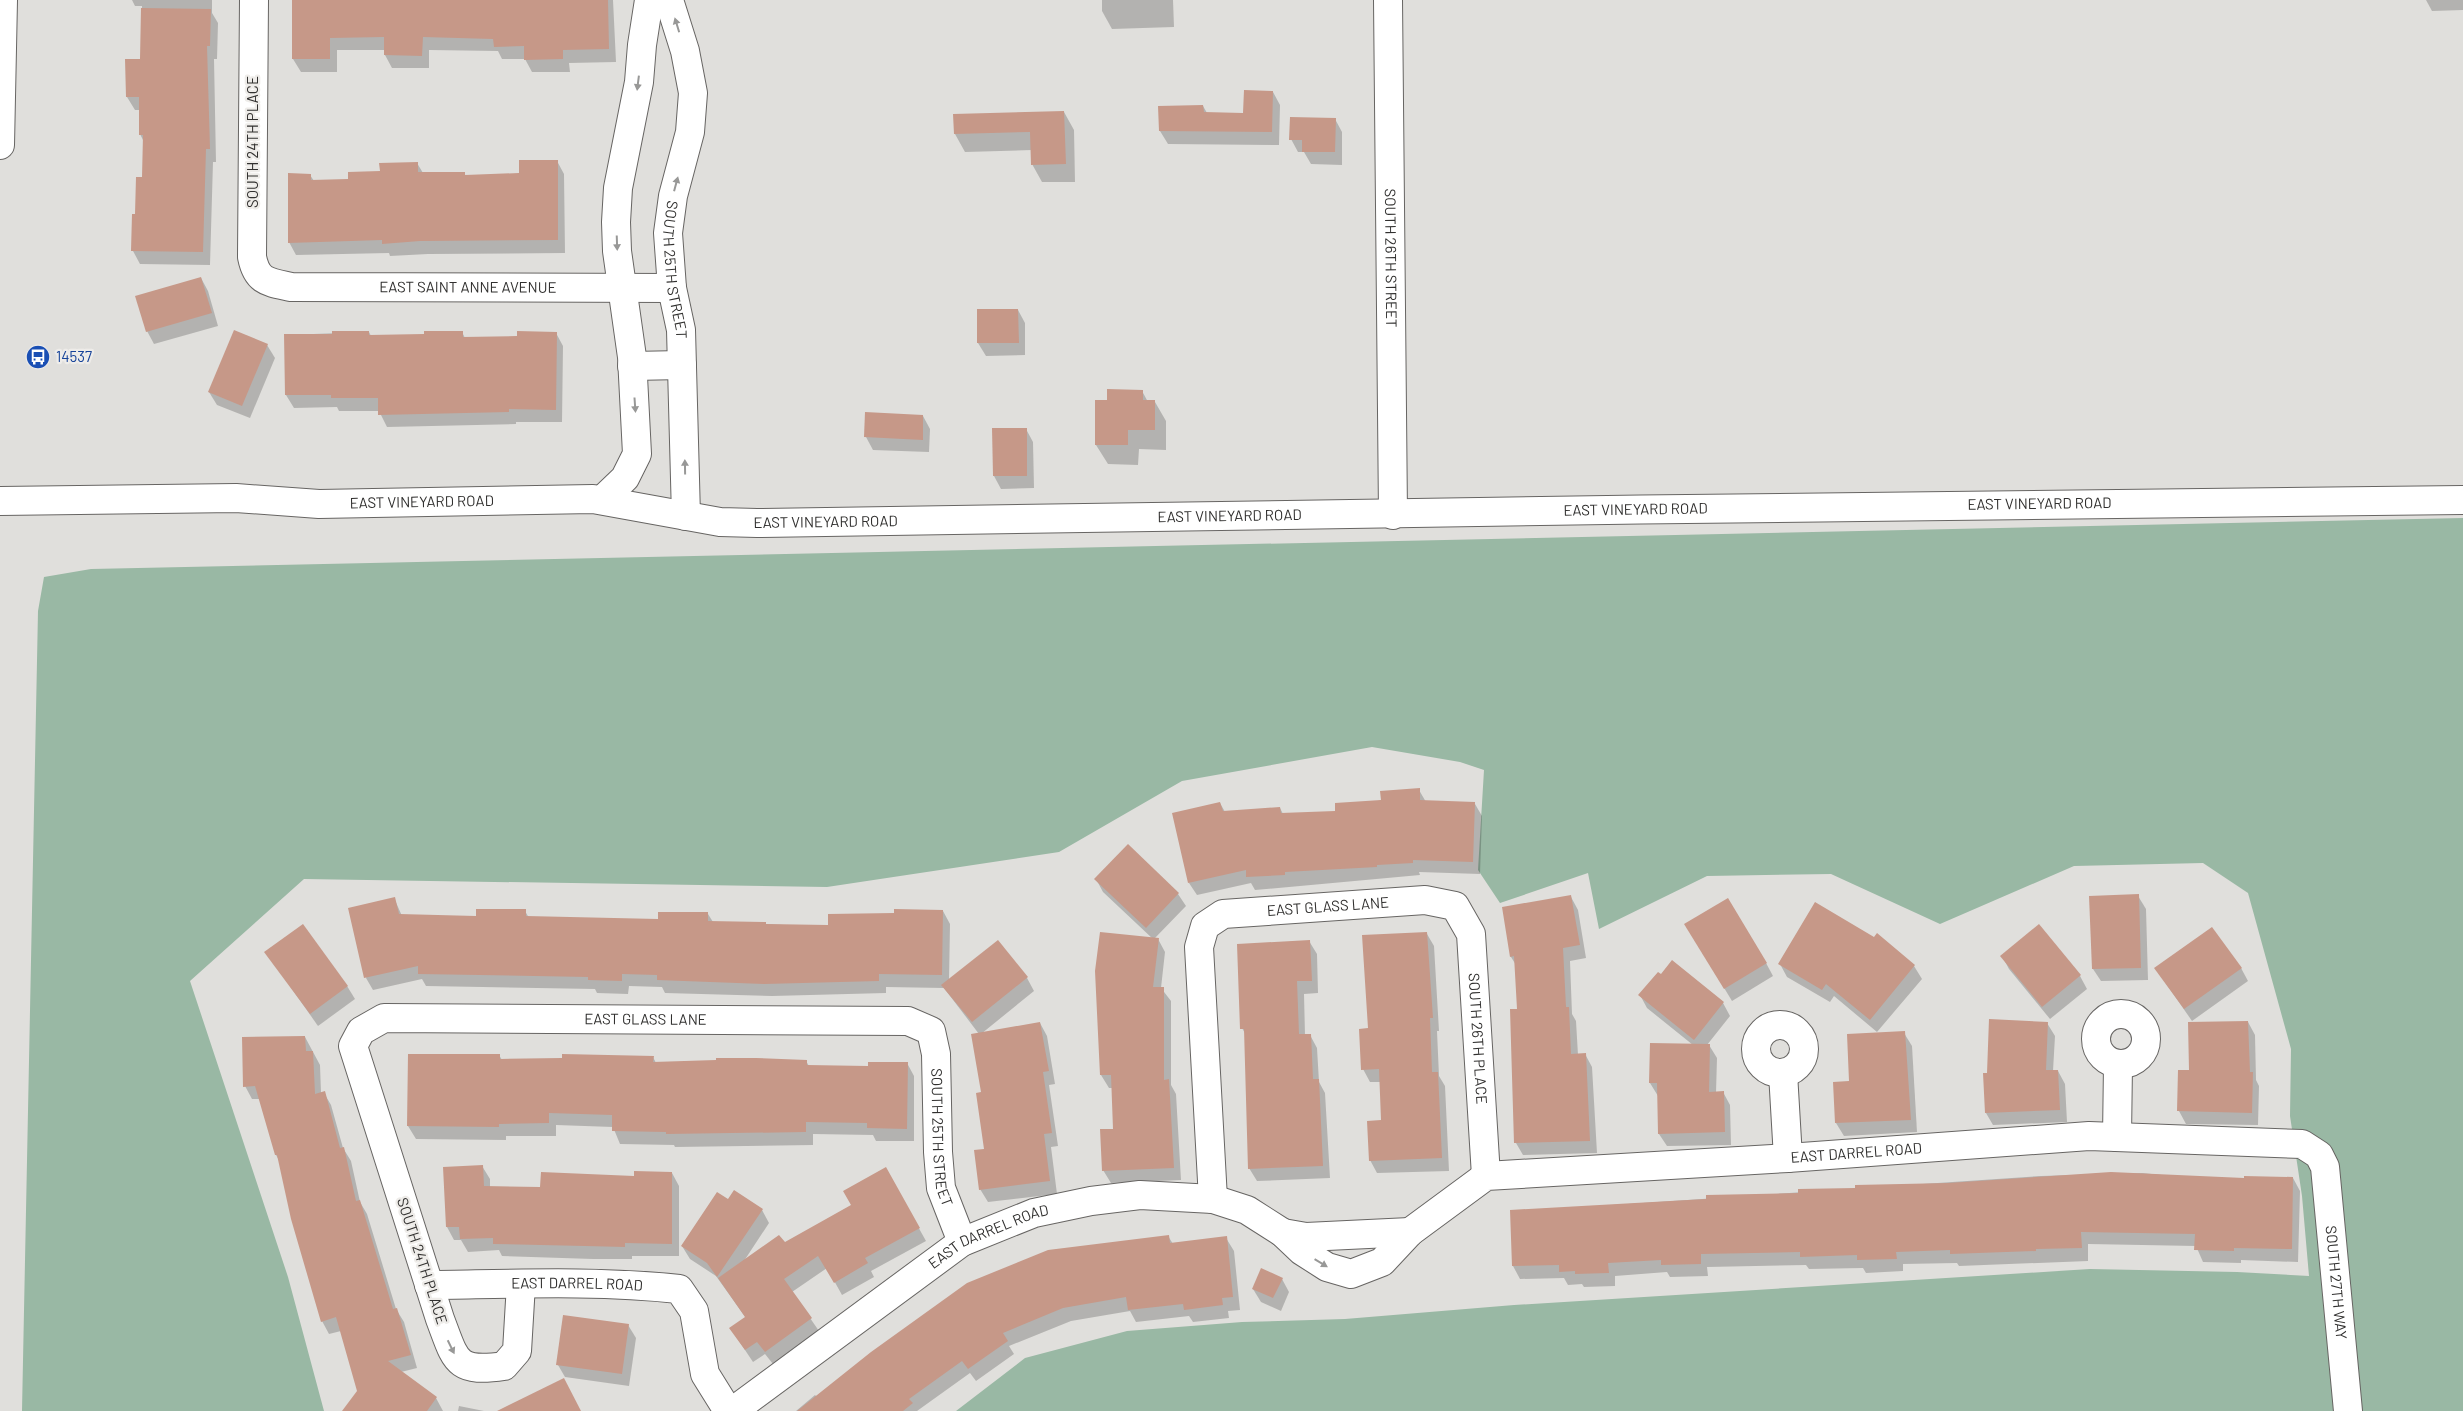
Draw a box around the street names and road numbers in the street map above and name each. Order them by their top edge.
street label: SOUTH 24TH PLACE [243,76,261,208]
street label: SOUTH 26TH STREET [1382,188,1401,328]
street label: SOUTH 25TH STREET [660,200,691,339]
street label: EAST SAINT ANNE AVENUE [379,277,557,296]
street label: EAST VINEYARD ROAD [349,491,494,511]
street label: EAST VINEYARD ROAD [1967,493,2112,513]
street label: EAST VINEYARD ROAD [1563,498,1708,519]
street label: EAST VINEYARD ROAD [1157,505,1302,525]
street label: EAST VINEYARD ROAD [753,511,898,531]
street label: EAST GLASS LANE [1266,893,1390,919]
street label: SOUTH 26TH PLACE [1465,972,1492,1105]
street label: EAST GLASS LANE [584,1009,707,1028]
street label: SOUTH 25TH STREET [928,1068,957,1209]
street label: EAST DARREL ROAD [1790,1138,1923,1166]
street label: SOUTH 24TH PLACE [394,1195,452,1326]
street label: EAST DARREL ROAD [924,1200,1050,1272]
street label: SOUTH 27TH WAY [2323,1225,2351,1340]
street label: EAST DARREL ROAD [511,1273,643,1294]

